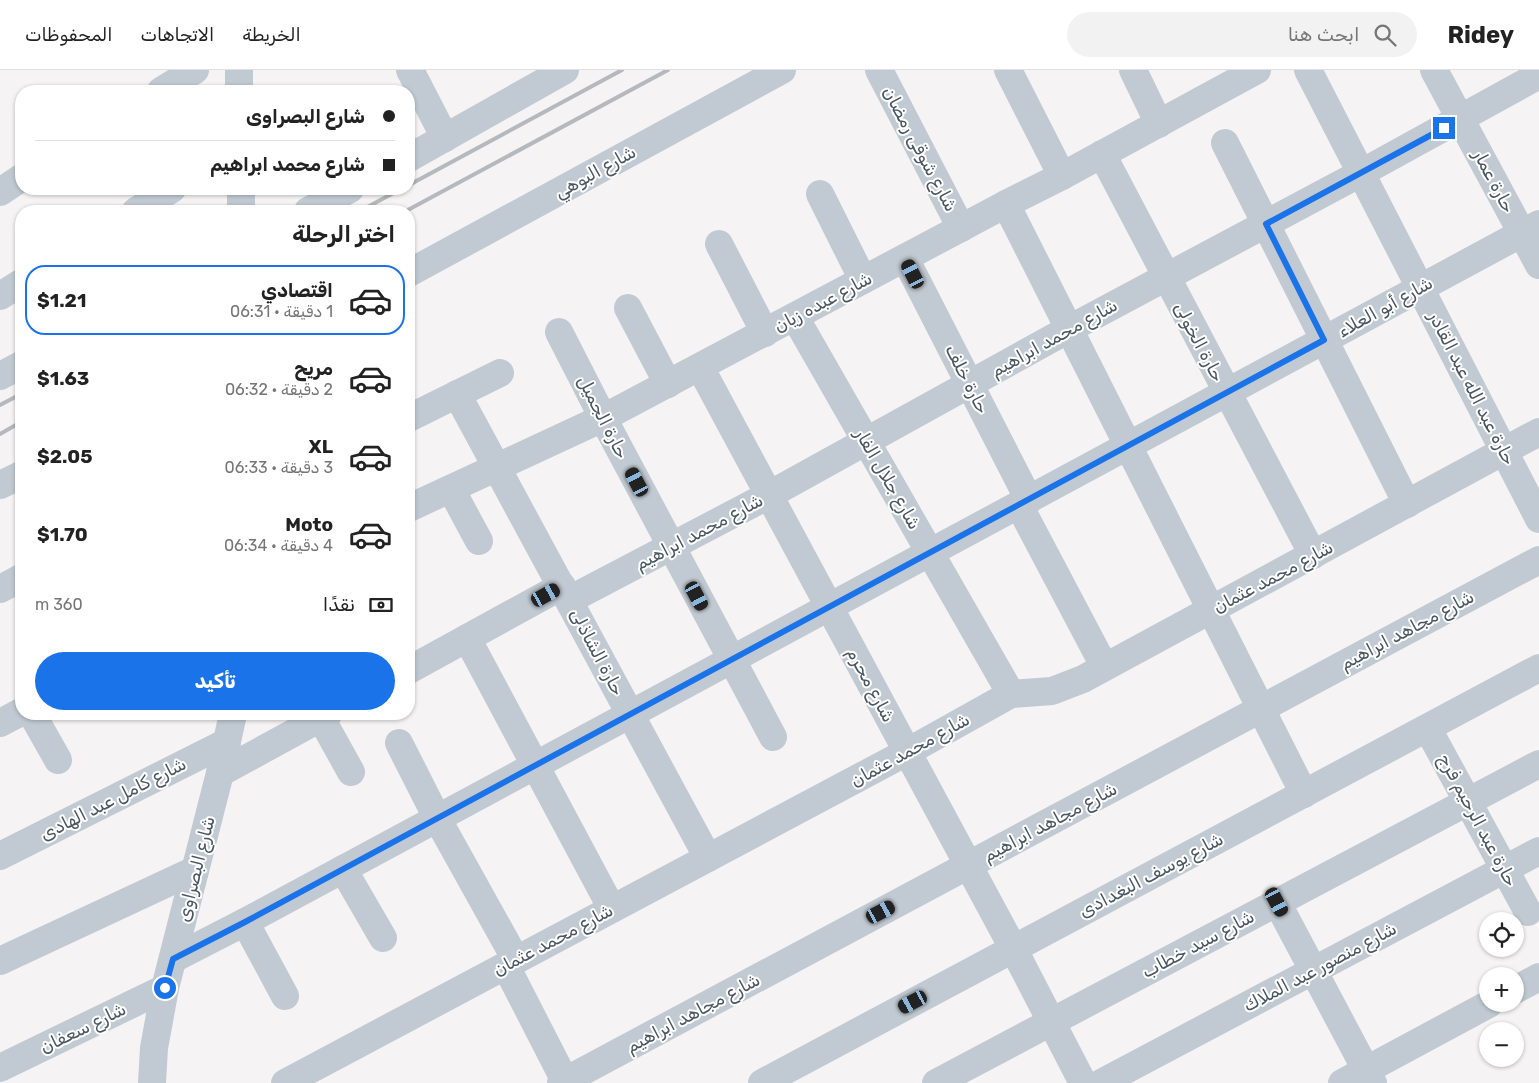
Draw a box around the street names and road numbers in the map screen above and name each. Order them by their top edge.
street label: شارع شوقى رمضان [877,83,962,216]
street label: شارع البوهي [550,141,641,205]
street label: حارة عمار [1468,145,1520,216]
street label: شارع عبده زيان [770,267,876,338]
street label: شارع أبو العلاء [1333,272,1437,343]
street label: شارع محمد ابراهيم [987,294,1122,383]
street label: حارة الخولى [1169,299,1229,385]
street label: حارة عبد الله عبد القادر [1423,307,1520,469]
street label: حارة خلف [940,341,994,417]
street label: حارة الجميل [573,372,633,462]
street label: شارع جلال الفار [849,424,926,534]
street label: شارع محمد ابراهيم [631,489,767,576]
street label: شارع محمد عثمان [1209,536,1337,619]
street label: شارع مجاهد ابراهيم [1336,585,1478,675]
street label: حارة الشاذلى [565,605,629,699]
street label: شارع محرم [841,644,900,727]
street label: شارع محمد عثمان [847,708,974,793]
street label: حارة عبد الرحيم فرج [1433,750,1522,891]
street label: شارع كامل عبد الهادى [36,753,190,846]
street label: شارع مجاهد ابراهيم [979,777,1121,867]
street label: شارع البصراوى [172,814,221,924]
street label: شارع يوسف البغدادى [1075,828,1227,923]
street label: شارع محمد عثمان [489,899,617,982]
street label: شارع سيد خطاب [1138,905,1258,984]
street label: شارع منصور عبد الملاك [1240,917,1401,1018]
street label: شارع مجاهد ابراهيم [622,968,764,1058]
street label: شارع سعفان [36,998,130,1059]

